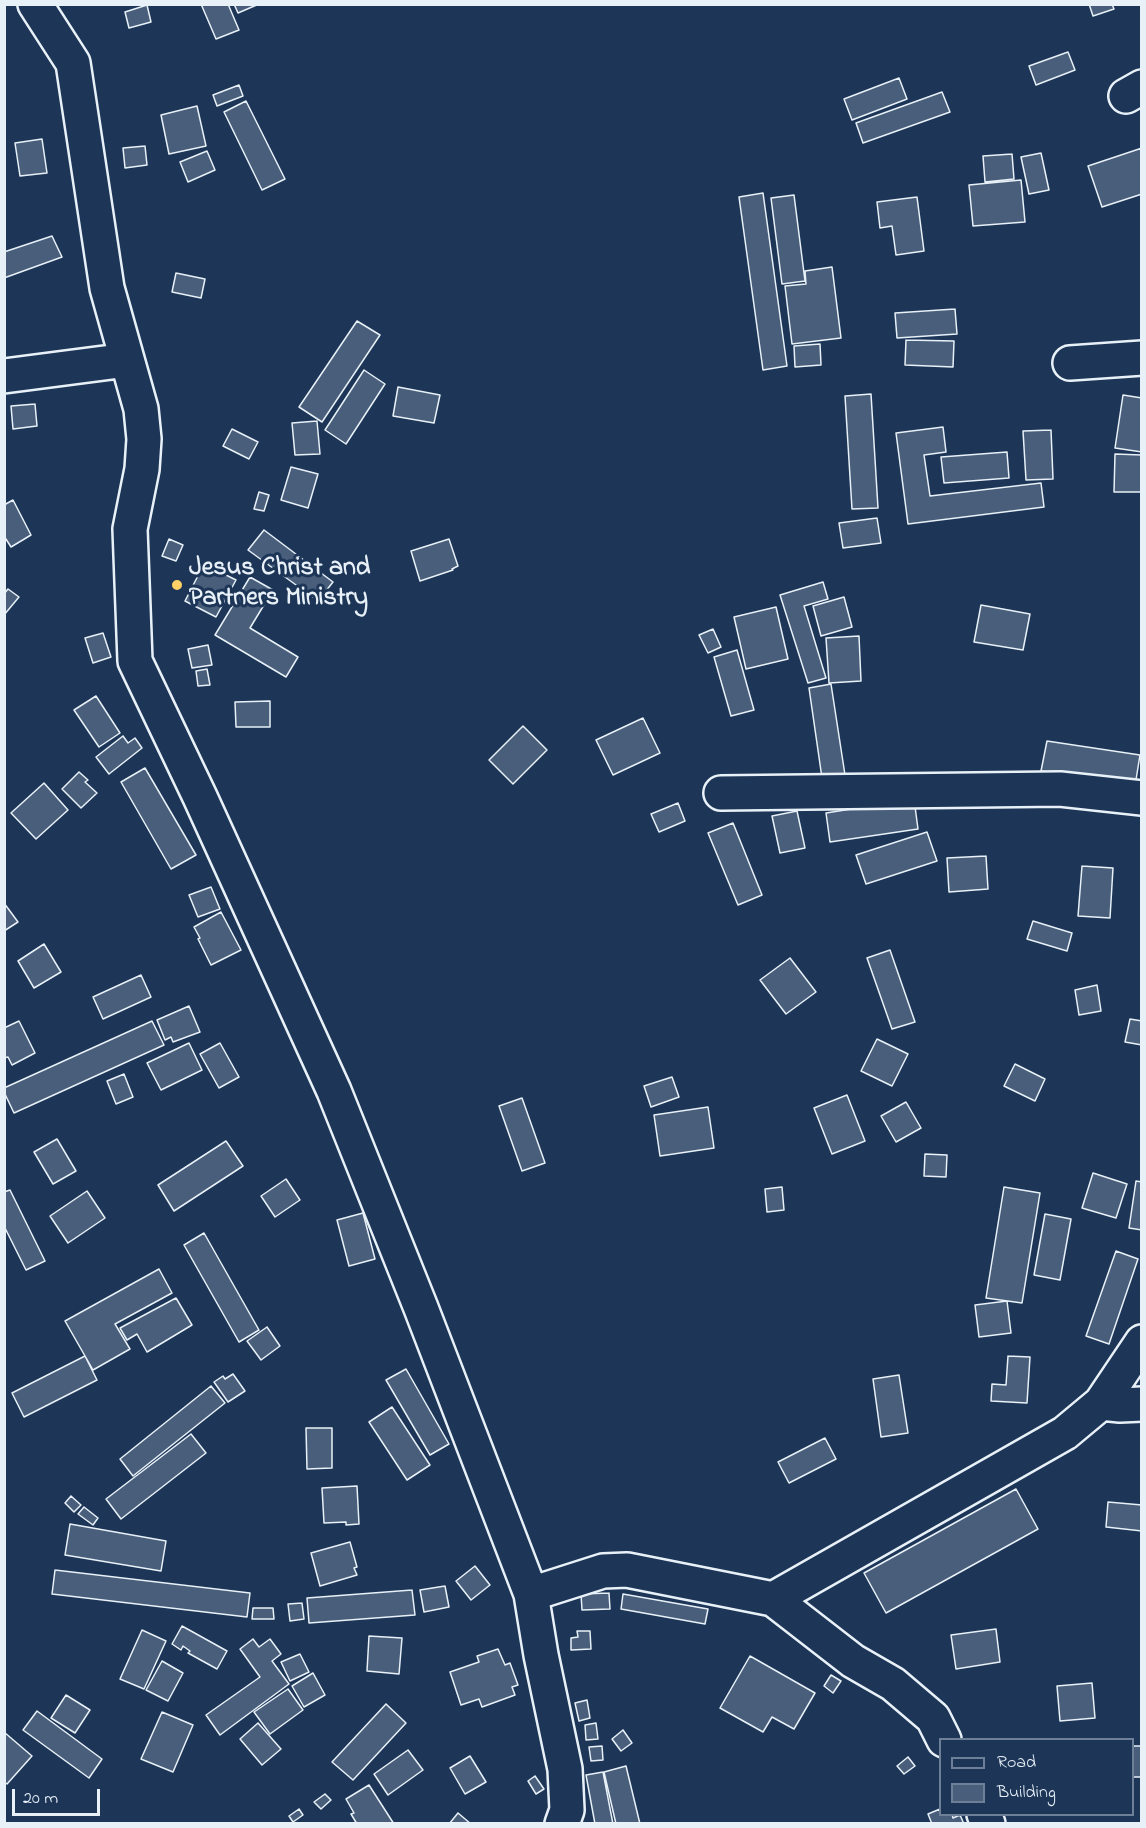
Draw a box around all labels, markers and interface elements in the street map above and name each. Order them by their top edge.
place label: Jesus Christ and Partners Ministry [189,554,370,616]
marker: Jesus Christ and Partners Ministry [170,578,184,592]
legend [939,1738,1134,1816]
text: Road [997,1750,1036,1776]
scale bar [15,1777,104,1815]
text: Building [997,1780,1056,1806]
text: 20 m [23,1786,58,1812]

